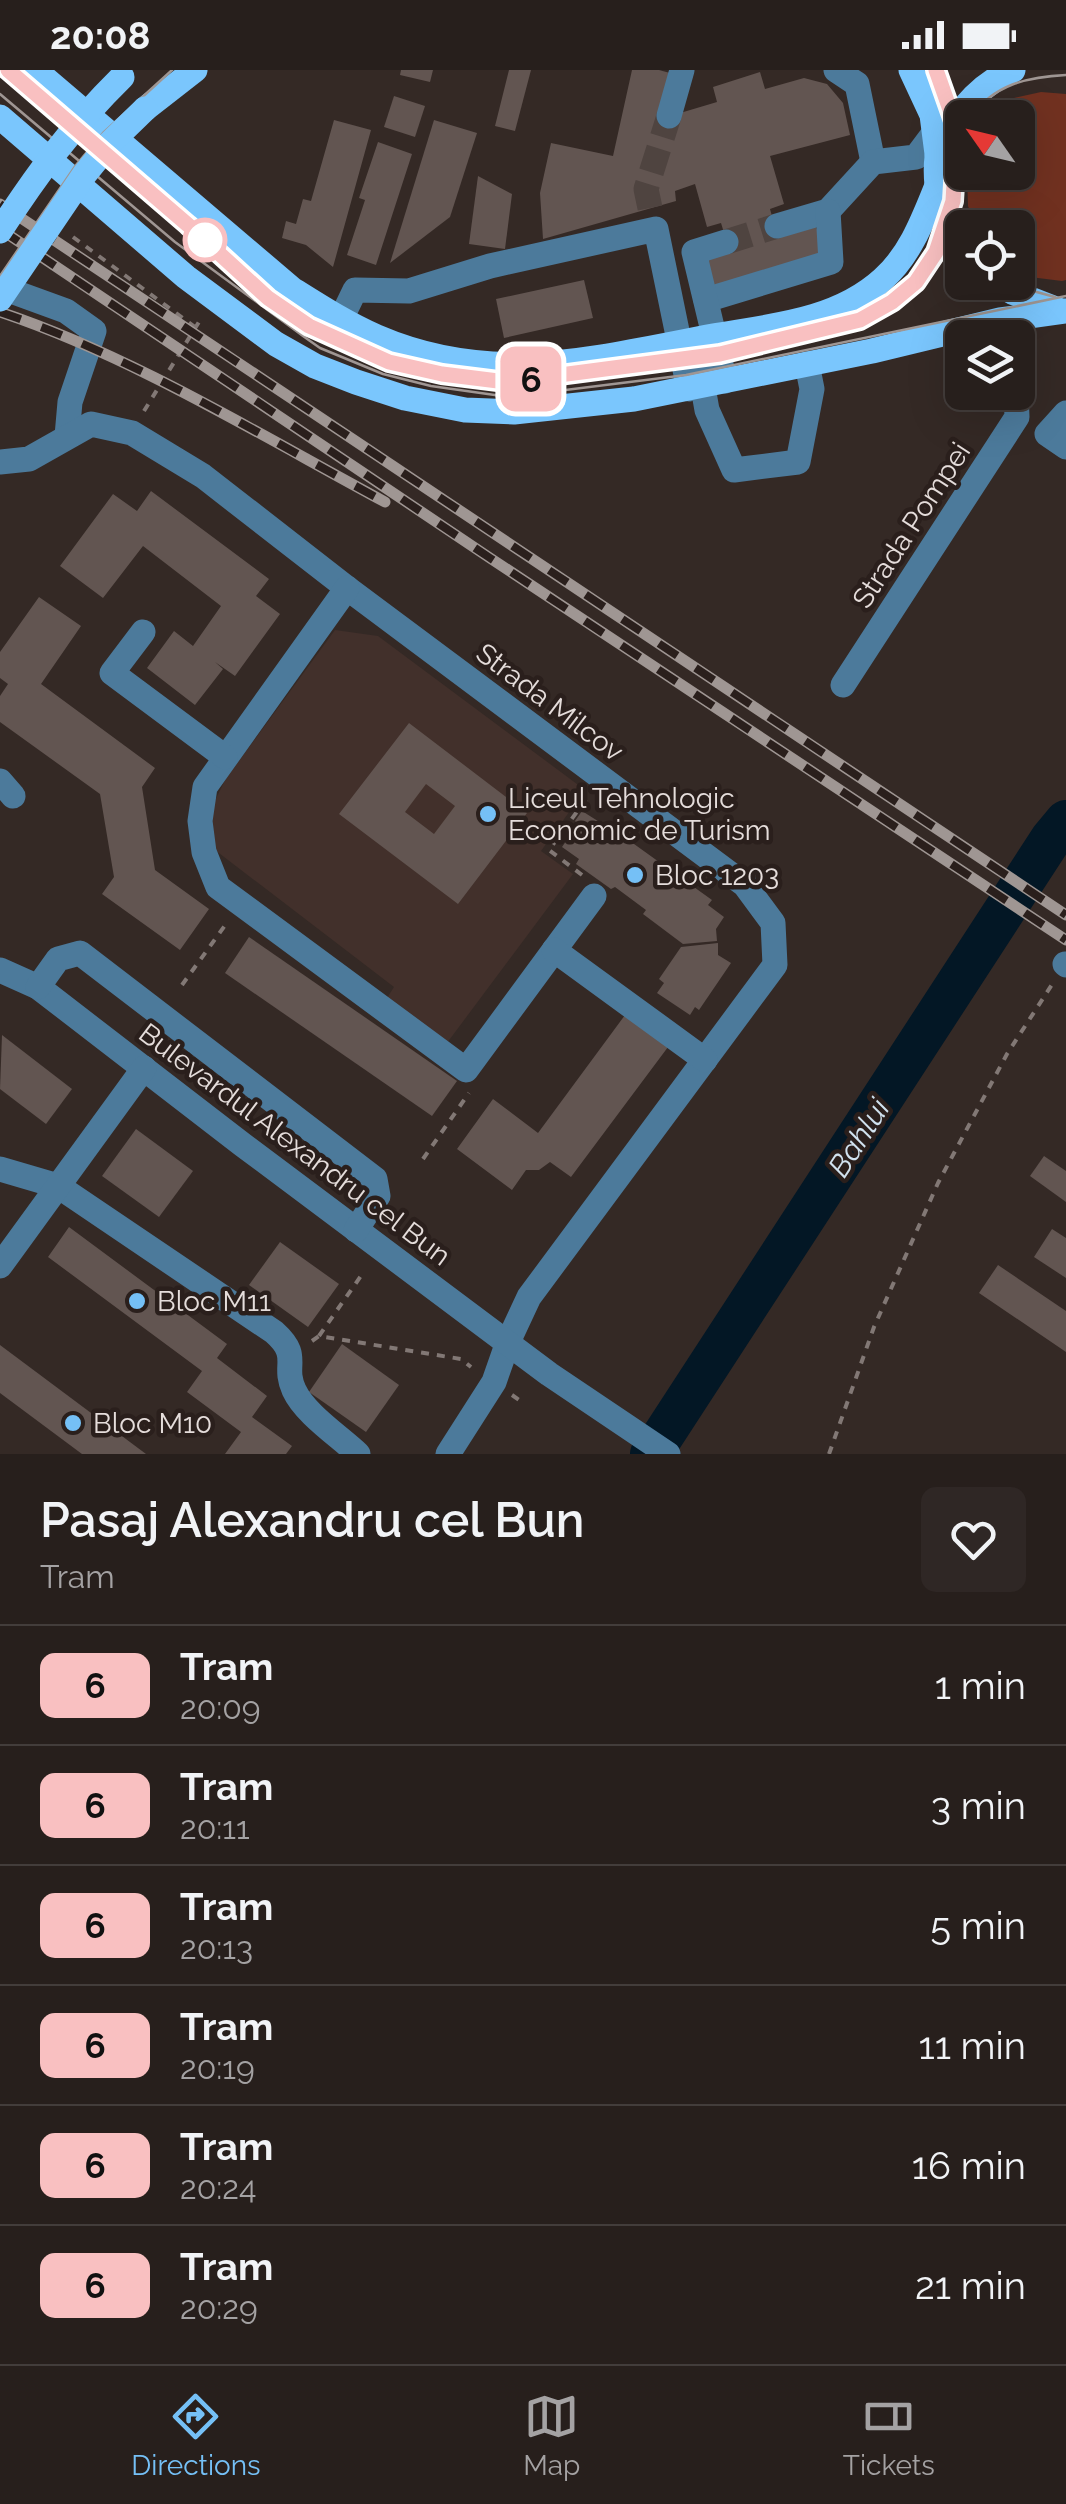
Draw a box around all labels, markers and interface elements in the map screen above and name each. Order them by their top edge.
text: 20:08 [50,13,150,58]
north arrow [945,100,1035,190]
map controls [945,100,1035,410]
button: locate [945,210,1035,300]
unlabelled marker [184,219,226,261]
button: layers [945,320,1035,410]
line badge: 6 [498,346,564,412]
text: 6 [520,359,542,400]
street label: Strada Pompei [846,436,977,614]
street label: Strada Milcov [470,636,630,768]
place label: Liceul Tehnologic Economic de Turism [508,782,771,847]
marker: Liceul Tehnologic Economic de Turism [477,803,499,825]
place label: Bloc 1203 [655,859,779,892]
marker: Bloc 1203 [624,864,646,886]
street label: Bulevardul Alexandru cel Bun [132,1016,457,1272]
water label: Bahlui [821,1092,897,1183]
place label: Bloc M11 [157,1285,271,1318]
marker: Bloc M11 [126,1290,148,1312]
place label: Bloc M10 [93,1407,212,1440]
marker: Bloc M10 [62,1412,84,1434]
button: heart [921,1487,1026,1592]
text: Pasaj Alexandru cel Bun [40,1492,584,1548]
text: Tram [40,1558,115,1595]
text: Tram [180,1644,273,1689]
text: 1 min [935,1663,1026,1708]
text: 6 [84,1665,106,1706]
text: 20:09 [180,1689,261,1726]
text: Tram [180,1764,273,1809]
text: 3 min [931,1783,1026,1828]
text: 6 [84,1785,106,1826]
text: 20:11 [180,1809,250,1846]
text: Tram [180,1884,273,1929]
text: 5 min [930,1903,1026,1948]
text: 6 [84,1905,106,1946]
text: 20:13 [180,1929,253,1966]
text: Tram [180,2004,273,2049]
text: 11 min [918,2023,1026,2068]
text: 6 [84,2025,106,2066]
text: 20:19 [180,2049,255,2086]
text: Tram [180,2124,273,2169]
text: 16 min [912,2143,1026,2188]
text: 6 [84,2145,106,2186]
text: 20:24 [180,2169,256,2206]
text: Tram [180,2244,273,2289]
text: 21 min [915,2263,1026,2308]
text: 6 [84,2265,106,2306]
text: 20:29 [180,2289,258,2326]
tab: Directions [131,2389,261,2482]
tab: Map [523,2389,580,2482]
tab: Tickets [843,2389,935,2482]

